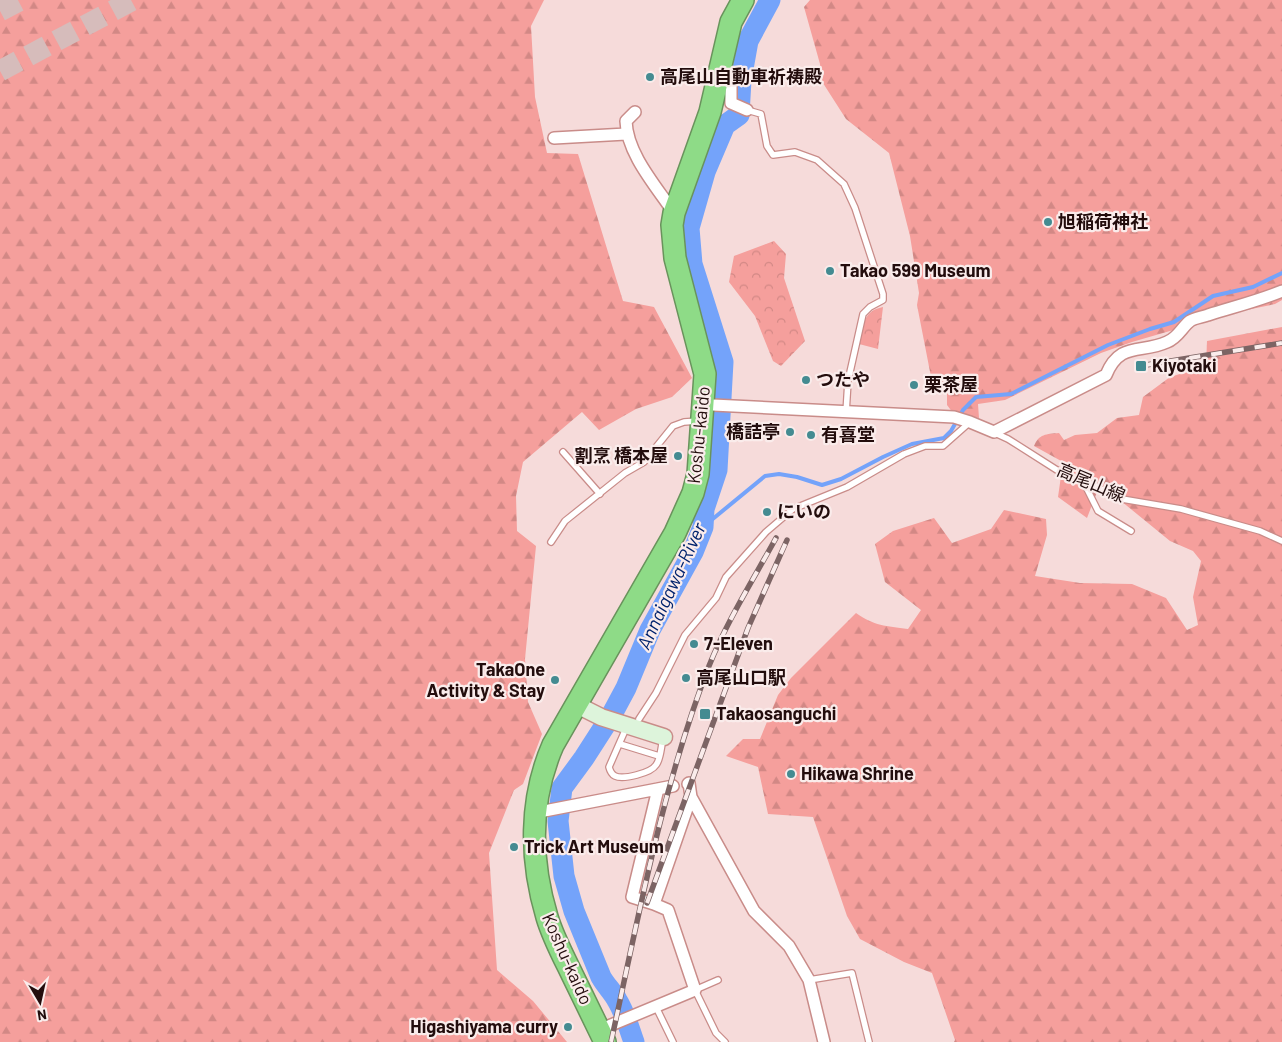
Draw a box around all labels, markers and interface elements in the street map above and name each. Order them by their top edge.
place label: 高尾山自動車祈祷殿 [660,65,822,87]
marker: 高尾山自動車祈祷殿 [644,71,656,83]
place label: 旭稲荷神社 [1058,210,1148,232]
marker: 旭稲荷神社 [1042,216,1054,228]
place label: Takao 599 Museum [840,259,991,281]
marker: Takao 599 Museum [824,265,836,277]
place label: Kiyotaki [1152,354,1217,376]
marker: Kiyotaki [1134,359,1148,373]
place label: つたや [816,368,870,390]
place label: 栗茶屋 [924,373,978,395]
marker: つたや [800,374,812,386]
marker: 栗茶屋 [908,379,920,391]
street label: Koshu-kaido [682,385,714,485]
place label: 橋詰亭 [726,420,780,442]
place label: 有喜堂 [821,423,875,445]
marker: 橋詰亭 [784,426,796,438]
marker: 有喜堂 [805,429,817,441]
place label: 割烹 橋本屋 [574,444,668,466]
marker: 割烹 橋本屋 [672,450,684,462]
street label: 高尾山線 [1054,458,1129,506]
place label: にいの [777,500,831,522]
marker: にいの [761,506,773,518]
water label: Annaigawa-River [631,518,710,653]
place label: 7-Eleven [704,632,773,654]
marker: 7-Eleven [688,638,700,650]
place label: TakaOne Activity & Stay [427,658,545,701]
place label: 高尾山口駅 [696,666,786,688]
marker: 高尾山口駅 [680,672,692,684]
marker: TakaOne Activity & Stay [549,674,561,686]
place label: Takaosanguchi [716,702,836,724]
marker: Takaosanguchi [698,707,712,721]
place label: Hikawa Shrine [801,762,914,784]
marker: Hikawa Shrine [785,768,797,780]
place label: Trick Art Museum [524,835,664,857]
marker: Trick Art Museum [508,841,520,853]
street label: Koshu-kaido [538,909,598,1008]
north arrow [15,977,65,1027]
text: N [36,1006,48,1024]
place label: Higashiyama curry [410,1015,558,1037]
marker: Higashiyama curry [562,1021,574,1033]

